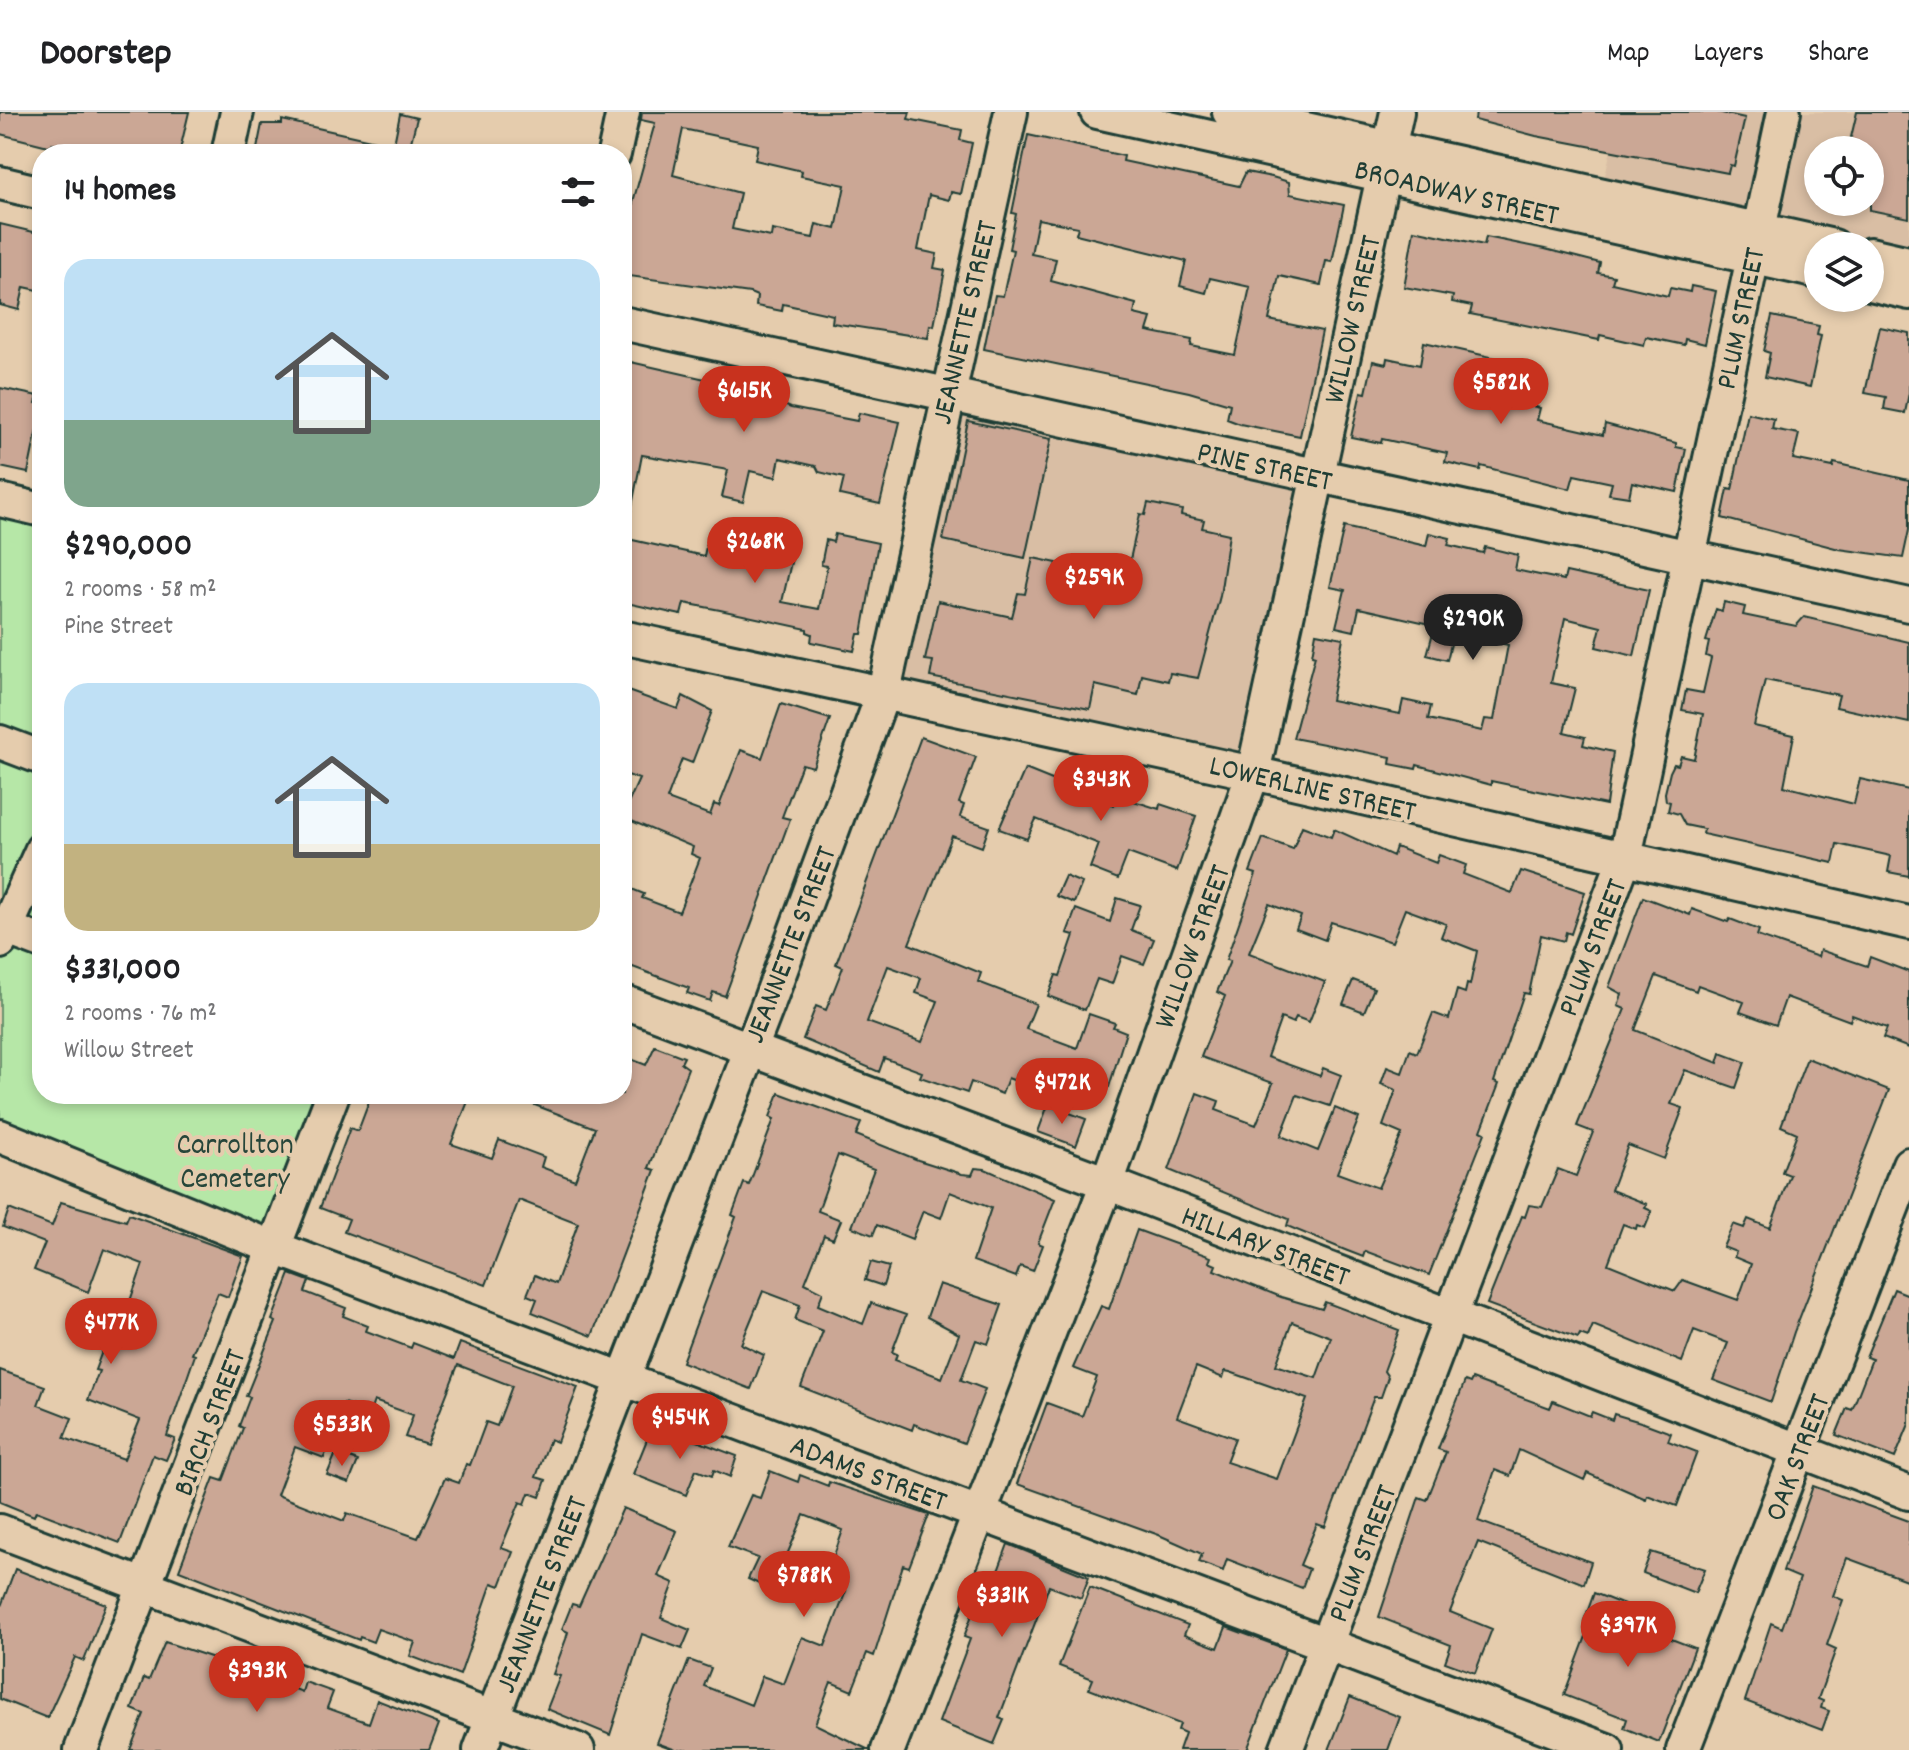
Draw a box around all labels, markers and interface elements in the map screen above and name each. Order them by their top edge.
text: Doorstep [40,28,172,83]
text: Map [1607,35,1650,75]
text: Layers [1694,35,1764,75]
text: Share [1808,35,1869,75]
map controls [1804,136,1884,312]
button: locate [1804,136,1884,216]
street label: BROADWAY STREET [1350,151,1562,240]
text: 14 homes [64,168,177,217]
icon: filters [556,170,600,214]
street label: JEANNETTE STREET [923,217,1012,429]
street label: WILLOW STREET [1315,232,1396,408]
button: layers [1804,232,1884,312]
street label: PLUM STREET [1707,244,1779,394]
icon: home [260,311,404,455]
pin: $582K [1445,358,1557,426]
text: $582K [1471,365,1531,402]
pin: $615K [688,366,800,434]
text: $615K [716,373,772,410]
street label: PINE STREET [1192,433,1336,506]
pin: $268K [699,517,811,585]
text: $290,000 [64,523,192,572]
text: $268K [725,524,785,561]
pin: $259K [1038,553,1150,621]
text: $259K [1064,560,1124,597]
text: 2 rooms · 58 m² [64,572,217,609]
pin: $290K [1417,594,1529,662]
text: $290K [1442,601,1504,638]
text: Pine Street [64,609,173,646]
icon: home [260,735,404,879]
street label: LOWERLINE STREET [1204,747,1420,836]
pin: $343K [1045,755,1157,823]
text: $343K [1071,762,1131,799]
street label: JEANNETTE STREET [736,841,850,1050]
street label: WILLOW STREET [1146,860,1245,1035]
street label: PLUM STREET [1549,874,1641,1023]
text: $331,000 [64,947,181,996]
text: 2 rooms · 76 m² [64,996,217,1033]
text: Willow Street [64,1033,194,1070]
pin: $472K [1006,1058,1118,1126]
text: $472K [1033,1065,1091,1102]
park label: Carrollton Cemetery [176,1126,294,1203]
street label: HILLARY STREET [1174,1197,1355,1301]
pin: $477K [55,1298,167,1366]
text: $477K [83,1305,139,1342]
street label: BIRCH STREET [164,1344,260,1503]
street label: OAK STREET [1756,1389,1844,1529]
pin: $454K [624,1393,736,1461]
pin: $533K [286,1400,398,1468]
text: $454K [651,1400,709,1437]
text: $533K [312,1407,372,1444]
street label: ADAMS STREET [783,1427,952,1526]
street label: PLUM STREET [1319,1480,1411,1629]
street label: JEANNETTE STREET [487,1491,601,1700]
pin: $788K [748,1551,860,1619]
text: $788K [776,1558,832,1595]
pin: $331K [946,1571,1058,1639]
text: $331K [975,1578,1029,1615]
pin: $397K [1572,1601,1684,1669]
text: $397K [1599,1608,1657,1645]
pin: $393K [201,1646,313,1714]
text: $393K [227,1653,287,1690]

